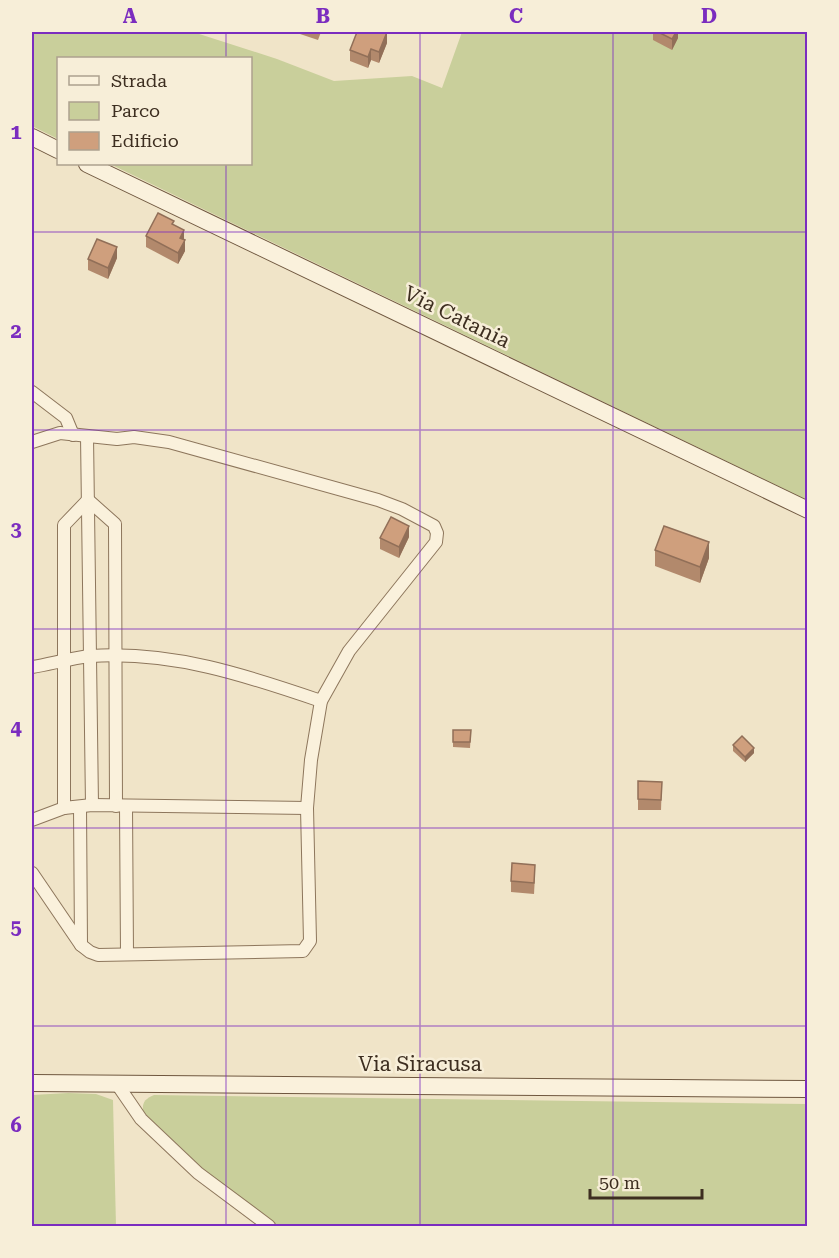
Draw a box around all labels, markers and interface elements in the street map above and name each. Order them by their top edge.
text: A [123,4,138,28]
text: B [316,4,330,28]
text: C [509,4,523,28]
text: D [701,4,717,28]
legend [57,57,252,165]
text: Strada [111,70,167,91]
text: Parco [111,100,160,121]
text: 1 [10,120,22,144]
text: Edificio [111,130,179,151]
street label: Via Catania [400,281,515,353]
text: 2 [10,319,22,343]
text: 3 [10,517,22,541]
text: 4 [10,716,22,740]
text: 5 [10,915,22,939]
street label: Via Siracusa [358,1052,482,1076]
text: 6 [10,1113,22,1137]
scale bar [590,1162,702,1200]
text: 50 m [599,1172,640,1193]

